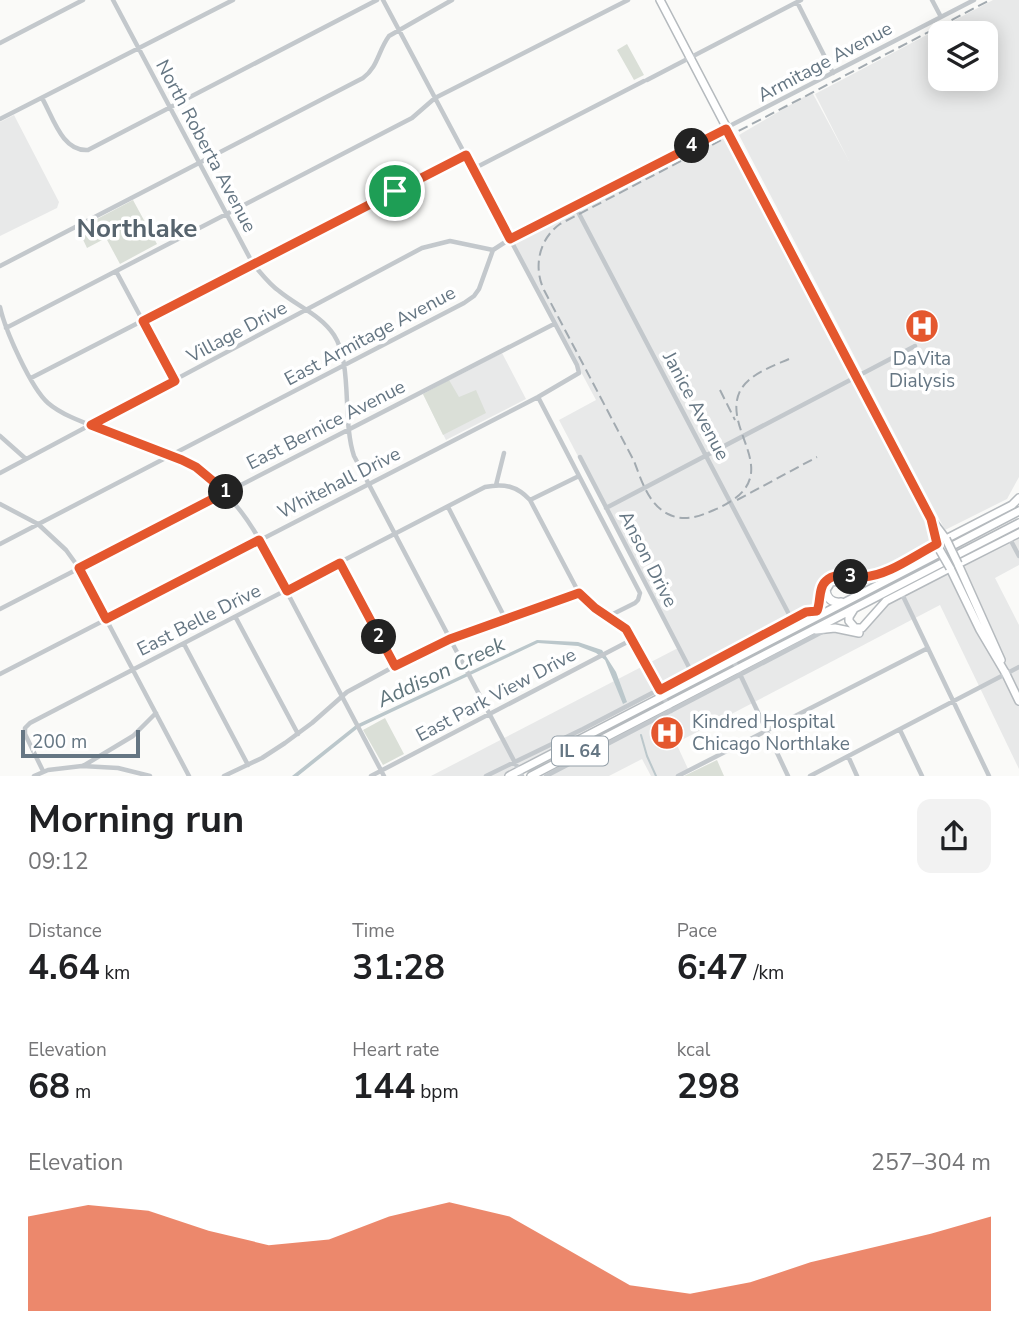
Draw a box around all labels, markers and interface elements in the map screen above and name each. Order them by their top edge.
street label: Armitage Avenue [753,16,897,108]
map controls [928,21,998,91]
button: layers [928,21,998,91]
street label: North Roberta Avenue [149,55,263,237]
pin: 4 [674,128,710,164]
text: 4 [686,132,697,158]
pin [365,161,425,221]
icon: arrive [376,172,414,210]
district label: Northlake [77,211,197,246]
street label: East Armitage Avenue [280,280,460,392]
street label: Village Drive [181,295,292,370]
hospital icon: DaVita Dialysis [903,307,941,345]
street label: Janice Avenue [656,346,736,465]
place label: DaVita Dialysis [889,346,955,394]
street label: East Bernice Avenue [242,374,410,476]
street label: Whitehall Drive [273,441,405,525]
pin: 1 [208,475,244,510]
text: 1 [220,478,231,504]
street label: Anson Drive [613,506,683,612]
pin: 3 [834,560,868,594]
text: 3 [845,563,856,589]
street label: East Belle Drive [133,578,265,662]
pin: 2 [362,620,396,654]
text: 2 [373,623,384,649]
water label: Addison Creek [372,630,510,714]
street label: East Park View Drive [411,642,581,748]
place label: Kindred Hospital Chicago Northlake [692,709,850,757]
hospital icon: Kindred Hospital Chicago Northlake [648,714,686,752]
scale bar [21,727,140,759]
text: 200 m [32,729,87,755]
road number: IL 64 [552,736,608,766]
text: Morning run [28,794,244,845]
button: share [917,799,991,873]
text: 09:12 [28,846,88,877]
text: Distance [28,918,102,944]
text: Time [352,918,395,944]
text: Pace [677,918,717,944]
text: 4.64 [28,944,100,991]
text: 31:28 [352,944,445,991]
text: 6:47 [677,944,748,991]
text: km [100,960,130,986]
text: /km [748,960,784,986]
text: Elevation [28,1037,107,1063]
text: Heart rate [352,1037,439,1063]
text: kcal [677,1037,710,1063]
text: 68 [28,1063,70,1110]
text: 144 [352,1063,415,1110]
text: 298 [677,1063,740,1110]
text: m [70,1079,91,1105]
text: bpm [415,1079,459,1105]
text: Elevation [28,1147,123,1178]
text: 257–304 m [871,1147,991,1178]

